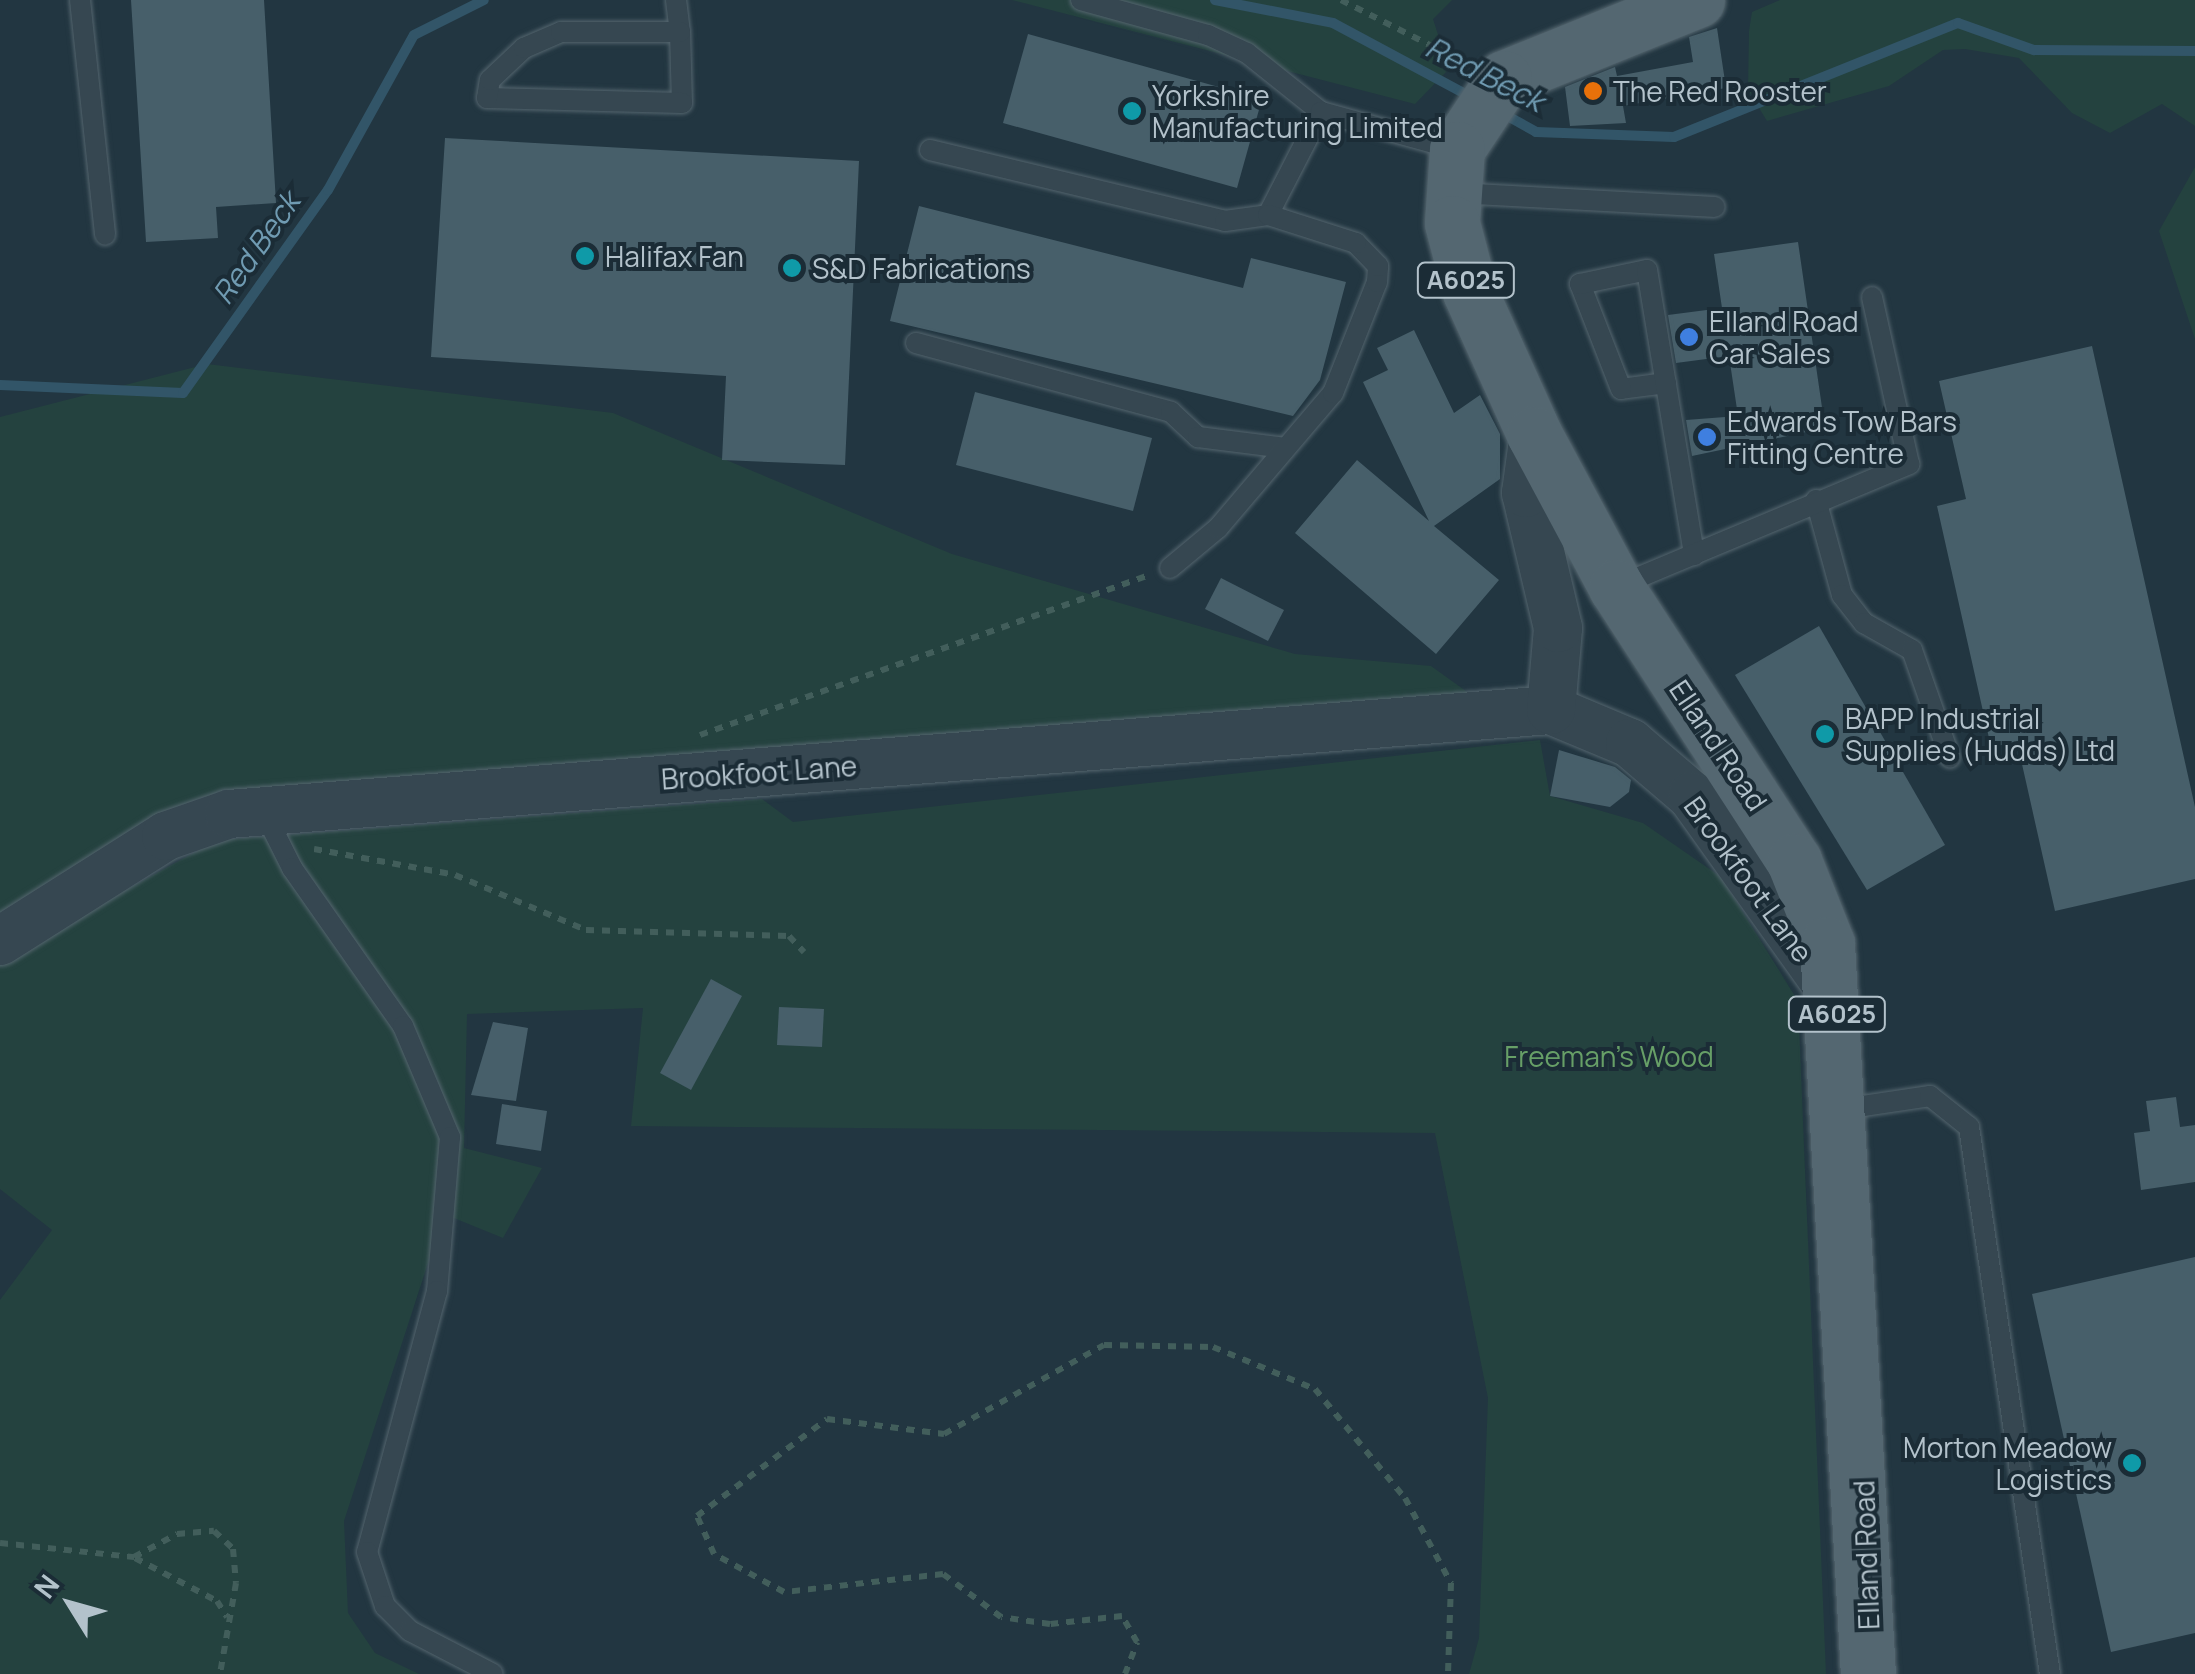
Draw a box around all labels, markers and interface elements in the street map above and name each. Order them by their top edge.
water label: Red Beck [1420,29,1550,119]
place label: The Red Rooster [1613,74,1827,108]
place label: Yorkshire Manufacturing Limited [1152,78,1443,144]
marker: The Red Rooster [1582,80,1604,102]
marker: Yorkshire Manufacturing Limited [1121,100,1143,122]
water label: Red Beck [205,185,307,311]
place label: Halifax Fan [605,239,744,273]
marker: Halifax Fan [574,245,596,267]
place label: S&D Fabrications [812,251,1031,285]
marker: S&D Fabrications [781,257,803,279]
road number: A6025 [1416,260,1516,300]
place label: Elland Road Car Sales [1709,304,1859,370]
marker: Elland Road Car Sales [1678,326,1700,348]
place label: Edwards Tow Bars Fitting Centre [1727,404,1957,470]
marker: Edwards Tow Bars Fitting Centre [1696,426,1718,448]
street label: Elland Road [1663,674,1775,816]
place label: BAPP Industrial Supplies (Hudds) Ltd [1845,701,2115,767]
marker: BAPP Industrial Supplies (Hudds) Ltd [1814,723,1836,745]
street label: Brookfoot Lane [660,748,858,796]
street label: Brookfoot Lane [1678,790,1820,968]
road number: A6025 [1787,994,1887,1034]
park label: Freeman's Wood [1504,1039,1714,1073]
place label: Morton Meadow Logistics [1903,1430,2112,1496]
marker: Morton Meadow Logistics [2121,1452,2143,1474]
street label: Elland Road [1847,1480,1885,1630]
north arrow [20,1554,120,1654]
text: N [25,1566,67,1605]

